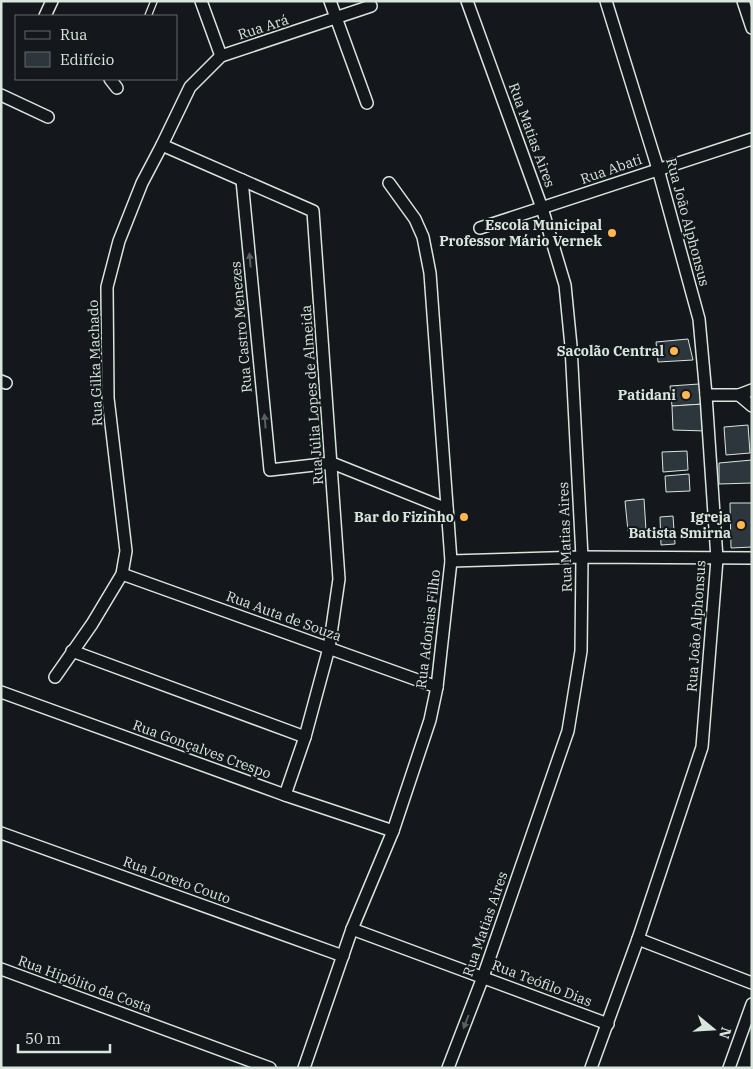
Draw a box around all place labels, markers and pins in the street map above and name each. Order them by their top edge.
place label: Escola Municipal Professor Mário Vernek [439,216,602,250]
marker: Escola Municipal Professor Mário Vernek [606,227,618,239]
place label: Sacolão Central [557,342,664,360]
marker: Sacolão Central [668,345,680,357]
place label: Patidani [618,386,676,404]
marker: Patidani [680,389,692,401]
place label: Bar do Fizinho [354,508,454,526]
place label: Igreja Batista Smirna [629,508,731,542]
marker: Bar do Fizinho [458,511,470,523]
marker: Igreja Batista Smirna [735,519,747,531]

